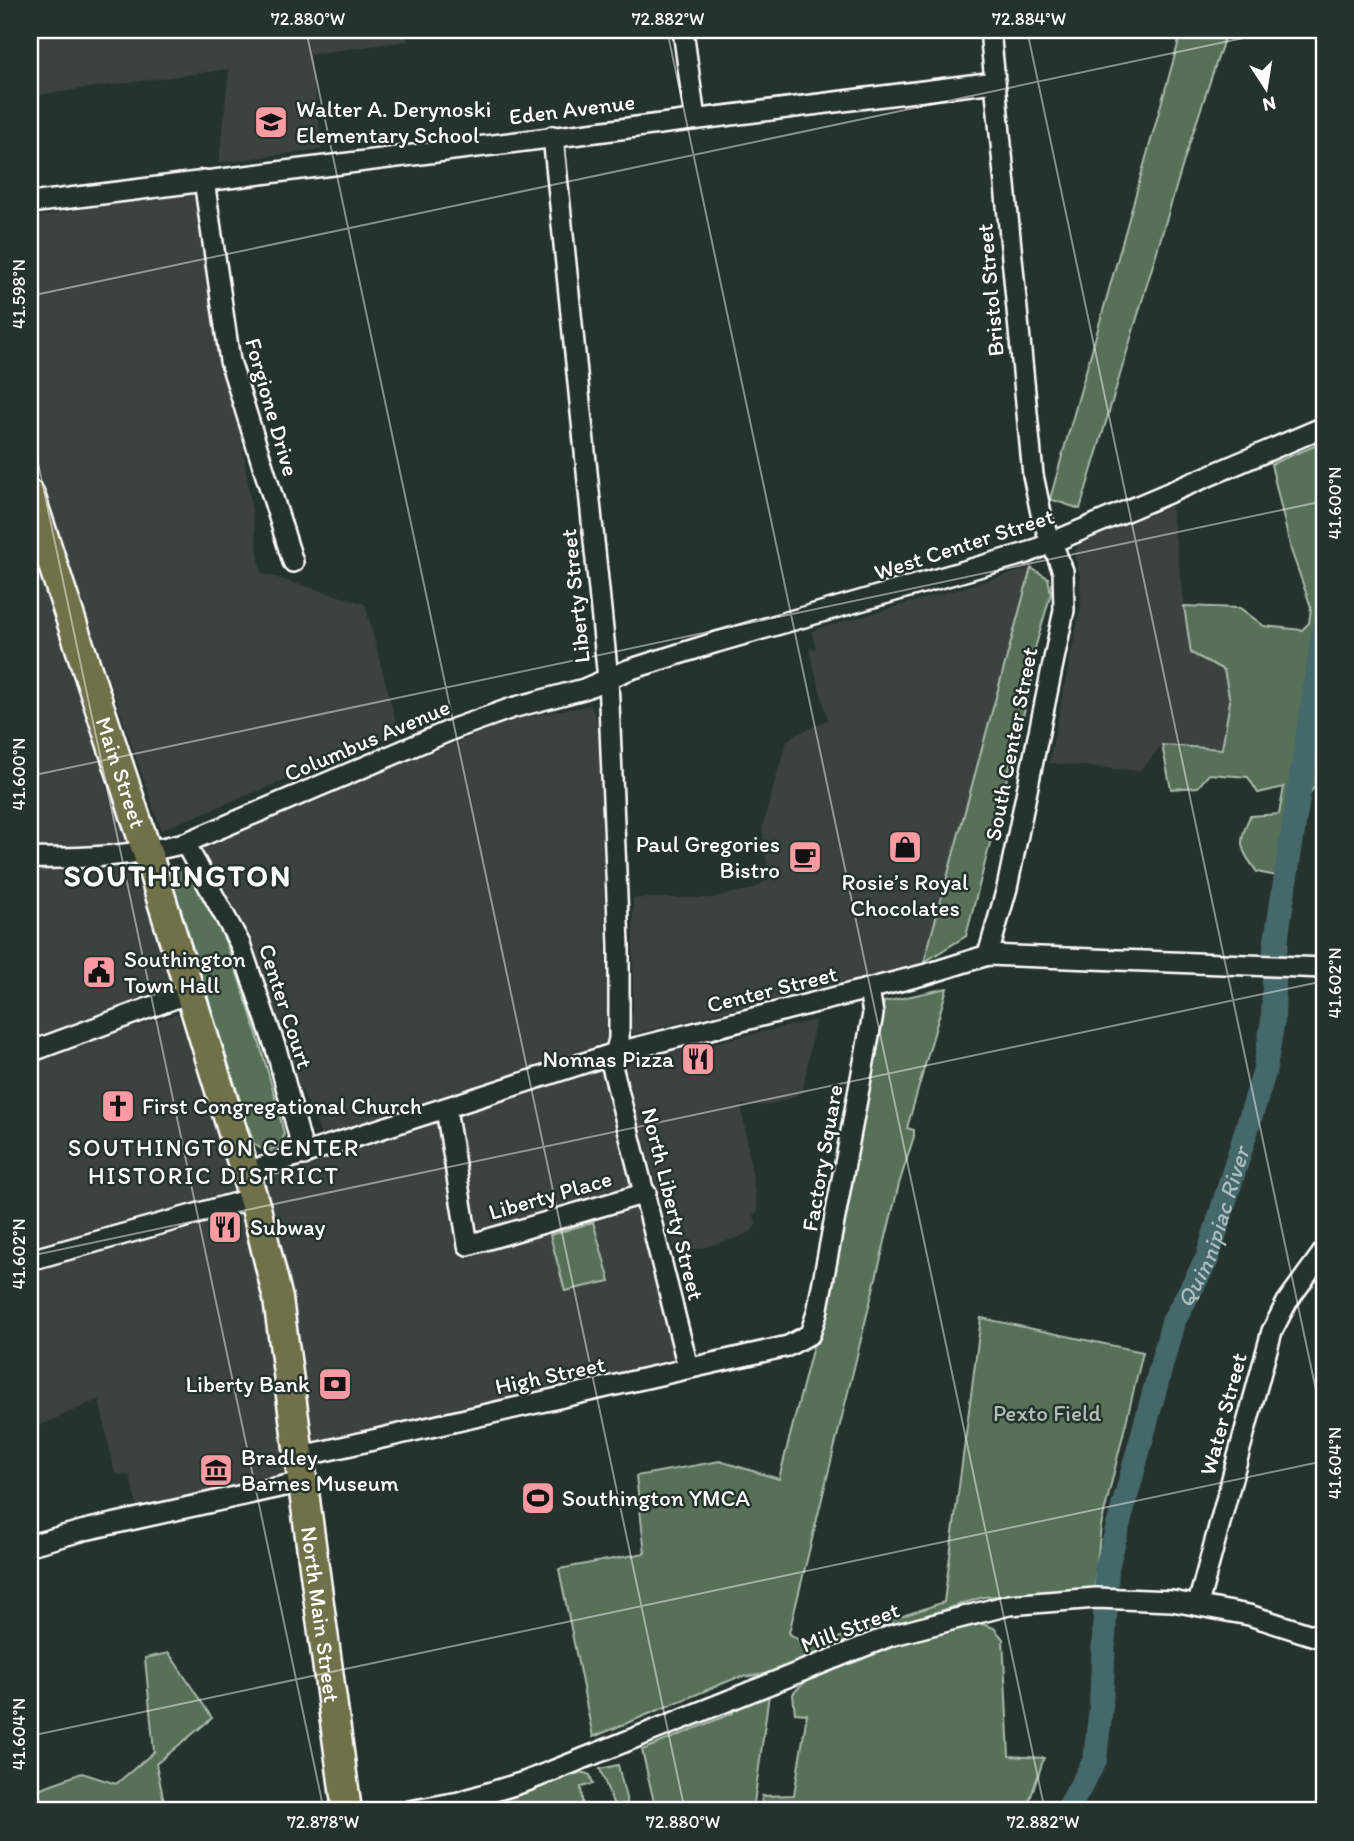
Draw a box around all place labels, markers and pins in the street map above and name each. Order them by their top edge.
place label: Walter A. Derynoski Elementary School [296,95,491,149]
school or university icon: Walter A. Derynoski Elementary School [252,103,290,141]
shop icon: Rosie’s Royal Chocolates [886,828,924,866]
place label: Paul Gregories Bistro [636,830,780,884]
cafe icon: Paul Gregories Bistro [786,838,824,876]
place label: Rosie’s Royal Chocolates [842,868,969,922]
place label: Southington Town Hall [124,945,246,999]
public building icon: Southington Town Hall [80,953,118,991]
restaurant icon: Nonnas Pizza [679,1040,717,1078]
place label: Nonnas Pizza [543,1045,674,1073]
church icon: First Congregational Church [99,1087,137,1125]
place label: First Congregational Church [142,1092,422,1120]
restaurant icon: Subway [206,1208,244,1246]
place label: Subway [250,1213,326,1241]
bank icon: Liberty Bank [316,1365,354,1403]
place label: Liberty Bank [185,1370,310,1398]
place label: Bradley Barnes Museum [241,1443,399,1497]
museum icon: Bradley Barnes Museum [197,1451,235,1489]
sports icon: Southington YMCA [519,1479,557,1517]
place label: Southington YMCA [562,1484,750,1512]

